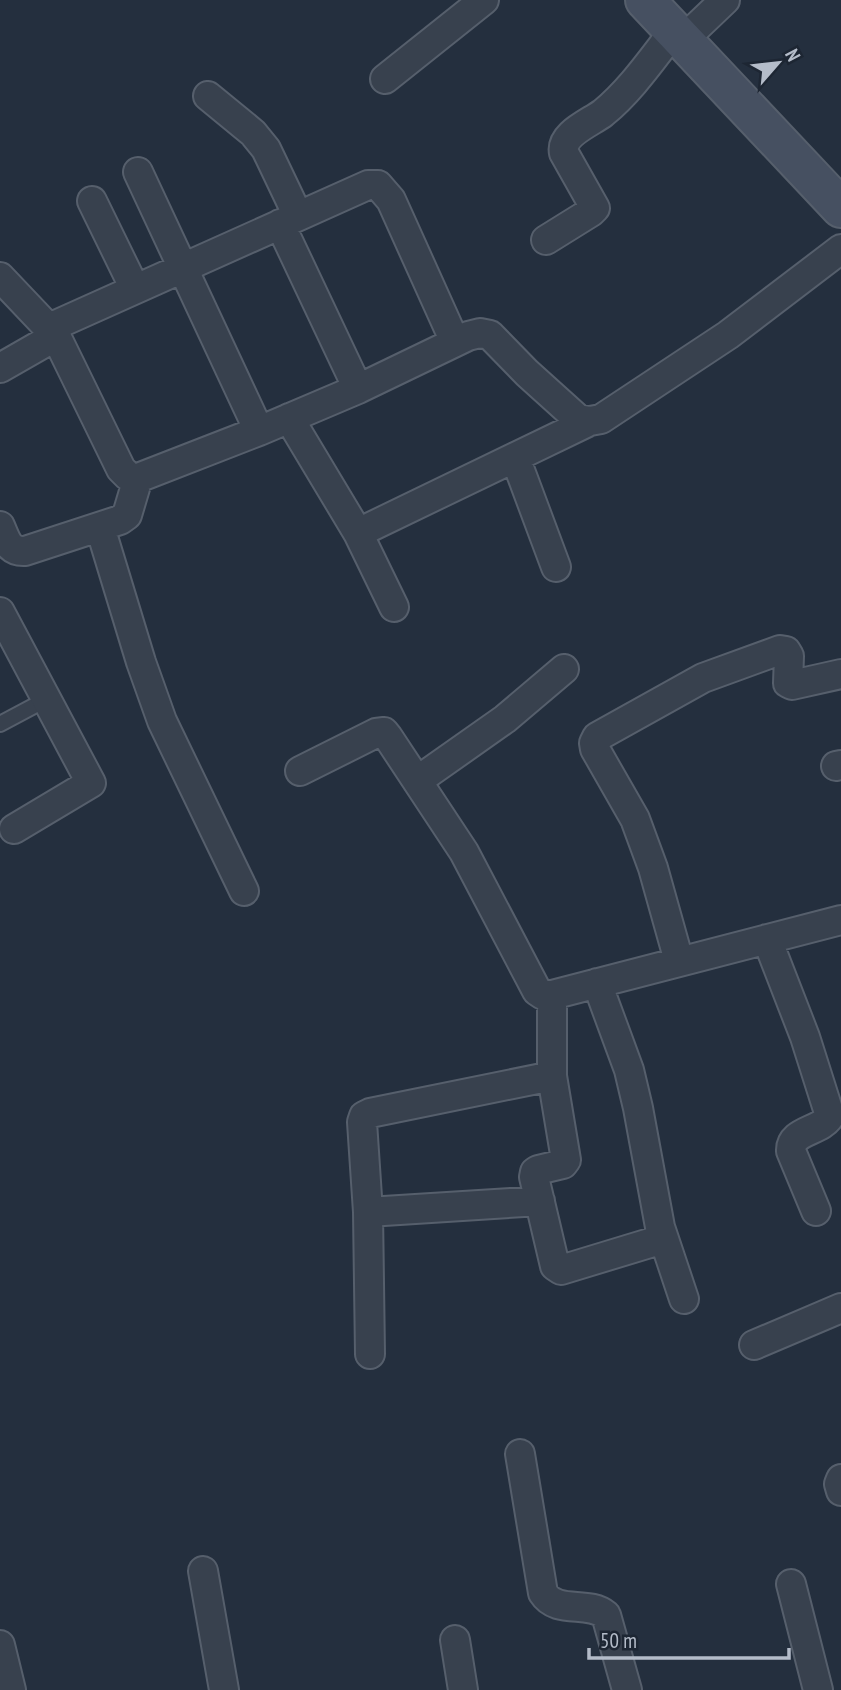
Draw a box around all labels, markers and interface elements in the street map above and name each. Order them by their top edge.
north arrow [743,28,813,98]
text: N [780,45,806,65]
scale bar [589,1616,788,1660]
text: 50 m [600,1627,637,1654]

